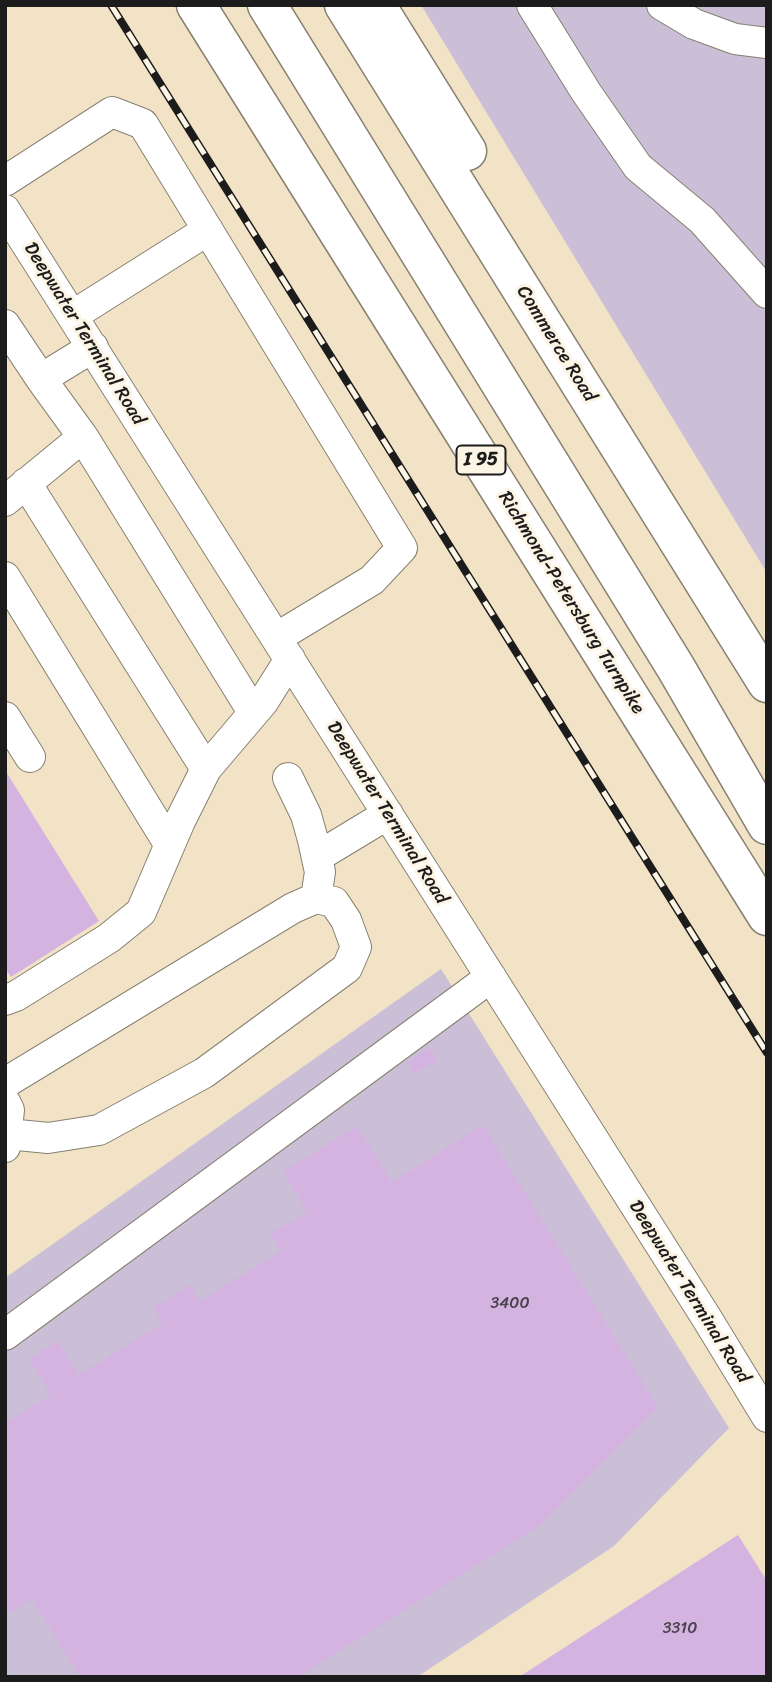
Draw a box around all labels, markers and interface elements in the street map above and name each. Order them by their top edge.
street label: Deepwater Terminal Road [18,239,150,429]
street label: Commerce Road [511,282,601,406]
road number: I 95 [456,446,505,474]
street label: Richmond-Petersburg Turnpike [493,487,649,719]
street label: Deepwater Terminal Road [321,718,453,908]
street label: Deepwater Terminal Road [623,1197,755,1387]
house number: 3400 [490,1294,530,1314]
house number: 3310 [663,1619,697,1639]

